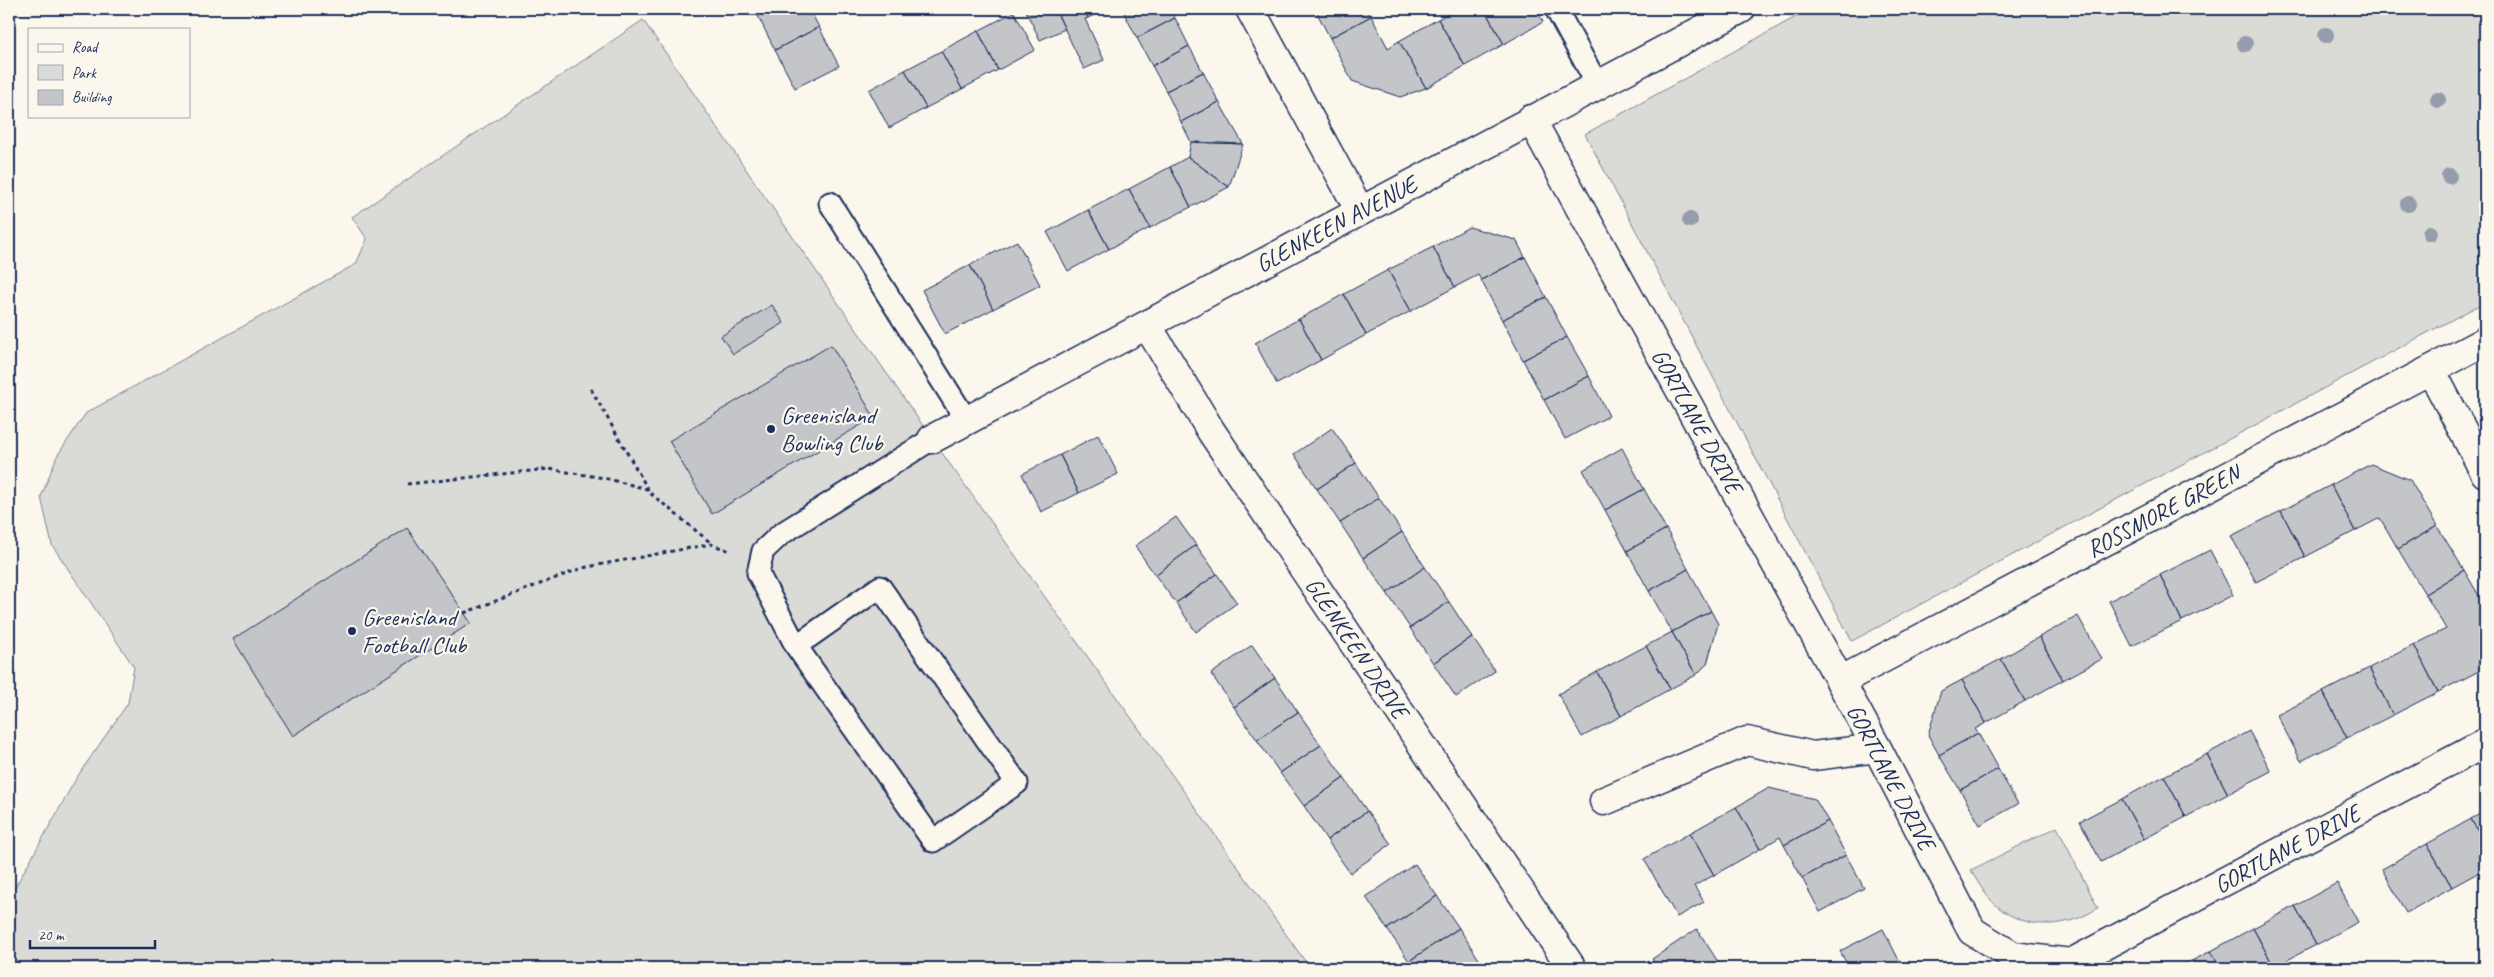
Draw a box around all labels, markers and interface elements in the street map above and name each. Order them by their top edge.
legend [28,28,190,118]
text: Road [72,38,99,57]
text: Park [72,64,97,83]
text: Building [72,88,112,107]
street label: GLENKEEN AVENUE [1250,167,1425,279]
street label: GORTLANE DRIVE [1645,343,1751,501]
place label: Greenisland Bowling Club [781,400,884,458]
marker: Greenisland Bowling Club [765,423,777,435]
street label: ROSSMORE GREEN [2081,456,2248,564]
street label: GLENKEEN DRIVE [1299,572,1417,727]
place label: Greenisland Football Club [362,602,468,660]
marker: Greenisland Football Club [346,625,358,637]
street label: GORTLANE DRIVE [1840,699,1943,858]
street label: GORTLANE DRIVE [2209,797,2368,900]
scale bar [30,917,155,949]
text: 20 m [38,926,65,945]

